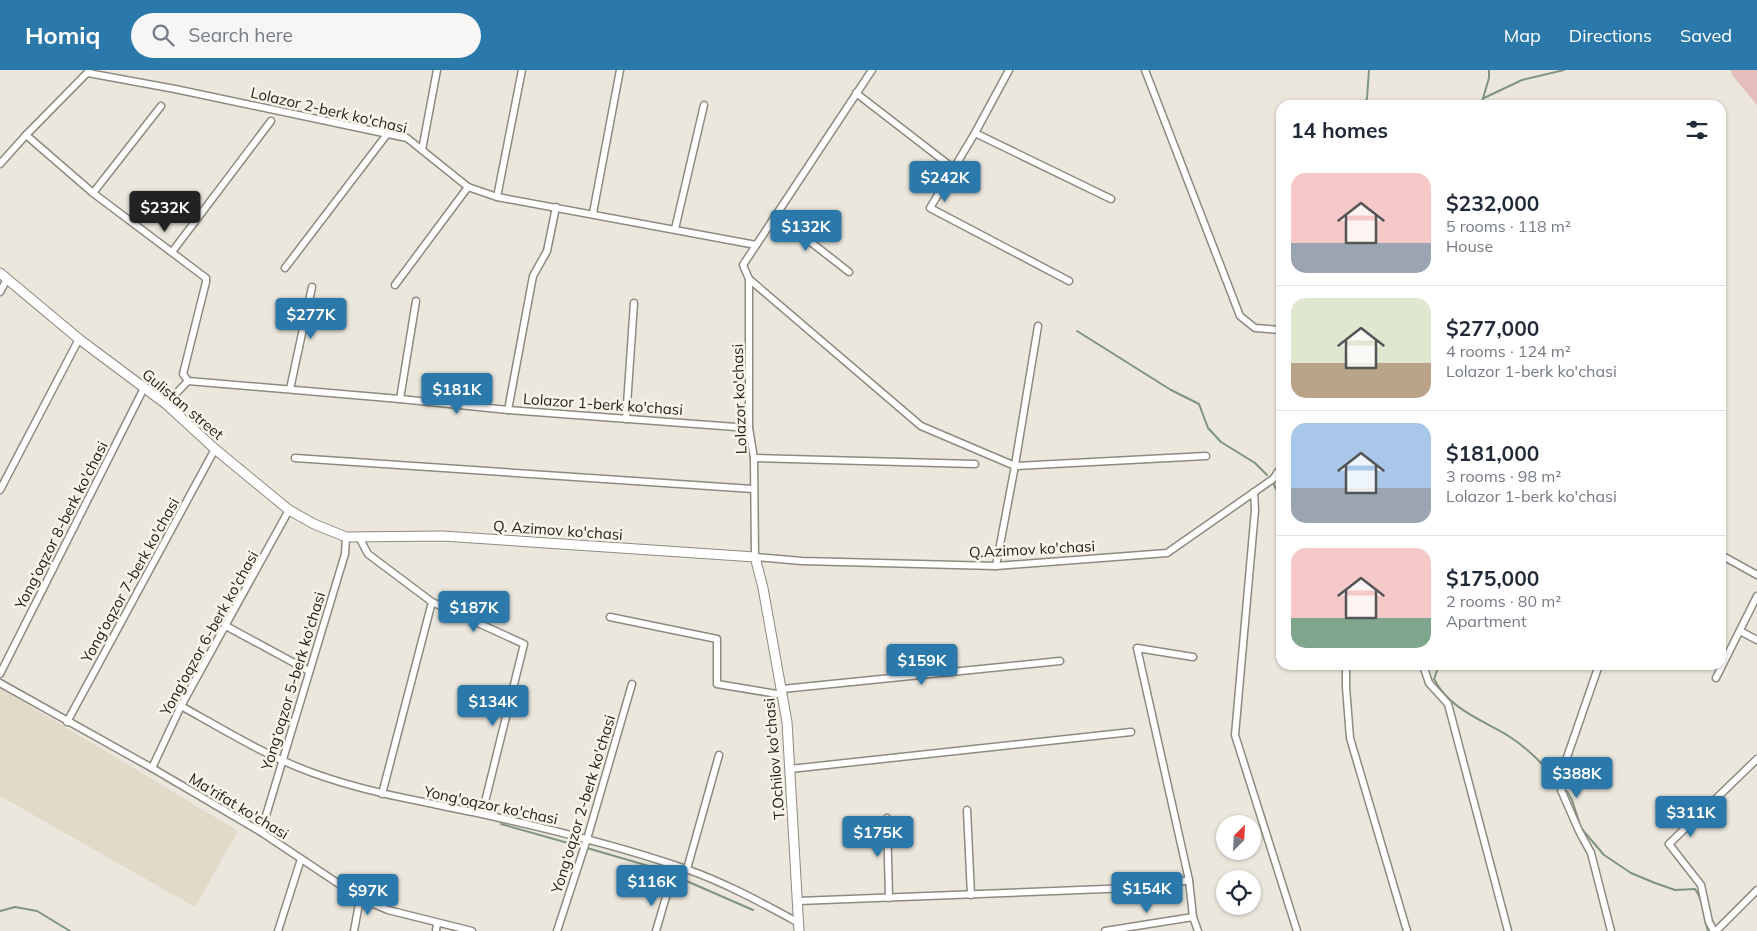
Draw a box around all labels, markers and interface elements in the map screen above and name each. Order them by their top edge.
search box [131,13,481,58]
text: Homiq [25,20,101,50]
icon: search [149,21,177,49]
text: Search here [189,23,293,47]
text: Map [1504,24,1541,47]
text: Directions [1569,24,1652,47]
text: Saved [1680,24,1732,47]
street label: Lolazor 2-berk ko'chasi [249,83,409,137]
icon: filters [1683,116,1711,144]
text: 14 homes [1291,117,1388,143]
pin: $242K [910,160,980,203]
text: $242K [920,167,970,187]
pin: $232K [130,190,200,233]
text: $232,000 [1446,190,1539,216]
icon: home [1331,193,1391,253]
text: $232K [140,197,190,217]
pin: $132K [771,210,841,252]
text: $132K [781,216,831,236]
text: 5 rooms · 118 m² [1446,216,1571,236]
text: House [1446,236,1493,256]
pin: $277K [276,298,346,340]
text: $277K [286,304,336,324]
text: $277,000 [1446,315,1539,341]
icon: home [1331,318,1391,378]
text: 4 rooms · 124 m² [1446,341,1571,361]
street label: Lolazor ko'chasi [728,343,750,455]
text: Lolazor 1-berk ko'chasi [1446,361,1617,381]
street label: Gulistan street [138,364,228,444]
pin: $181K [422,372,492,415]
text: $181K [432,379,482,399]
street label: Lolazor 1-berk ko'chasi [522,389,684,419]
street label: Yong‘oqzor 8-berk ko'chasi [10,438,112,613]
text: $181,000 [1446,440,1539,466]
icon: home [1331,443,1391,503]
text: 3 rooms · 98 m² [1446,466,1561,486]
text: Lolazor 1-berk ko'chasi [1446,486,1617,506]
street label: Yong‘oqzor 7-berk ko'chasi [76,494,183,667]
street label: Q. Azimov ko'chasi [493,516,623,544]
street label: Q.Azimov ko'chasi [968,536,1096,562]
street label: Yong‘oqzor 6-berk ko'chasi [155,547,262,720]
text: $175,000 [1446,565,1539,591]
icon: home [1331,568,1391,628]
street label: Yong‘oqzor 5-berk ko'chasi [256,589,329,773]
pin: $187K [439,590,509,633]
text: 2 rooms · 80 m² [1446,591,1561,611]
text: $187K [449,597,499,617]
text: Apartment [1446,611,1527,631]
pin: $159K [887,644,957,686]
text: $159K [897,650,947,670]
pin: $134K [458,684,528,727]
text: $134K [468,691,518,711]
street label: T.Ochilov ko'chasi [759,697,789,821]
street label: Yong‘oqzor 2-berk ko'chasi [546,712,619,896]
pin: $388K [1542,756,1612,799]
text: $388K [1552,763,1602,783]
street label: Ma'rifat ko'chasi [186,769,292,843]
street label: Yong'oqzor ko'chasi [421,781,560,828]
pin: $311K [1656,796,1726,838]
text: $311K [1666,802,1716,822]
north arrow [1216,815,1261,860]
map controls [1216,815,1261,915]
pin: $175K [843,816,913,858]
text: $175K [853,822,903,842]
pin: $116K [617,864,687,907]
button: locate [1216,870,1261,915]
text: $116K [627,871,677,891]
pin: $154K [1112,872,1182,914]
pin: $97K [338,874,398,916]
text: $154K [1122,878,1172,898]
text: $97K [348,880,388,900]

